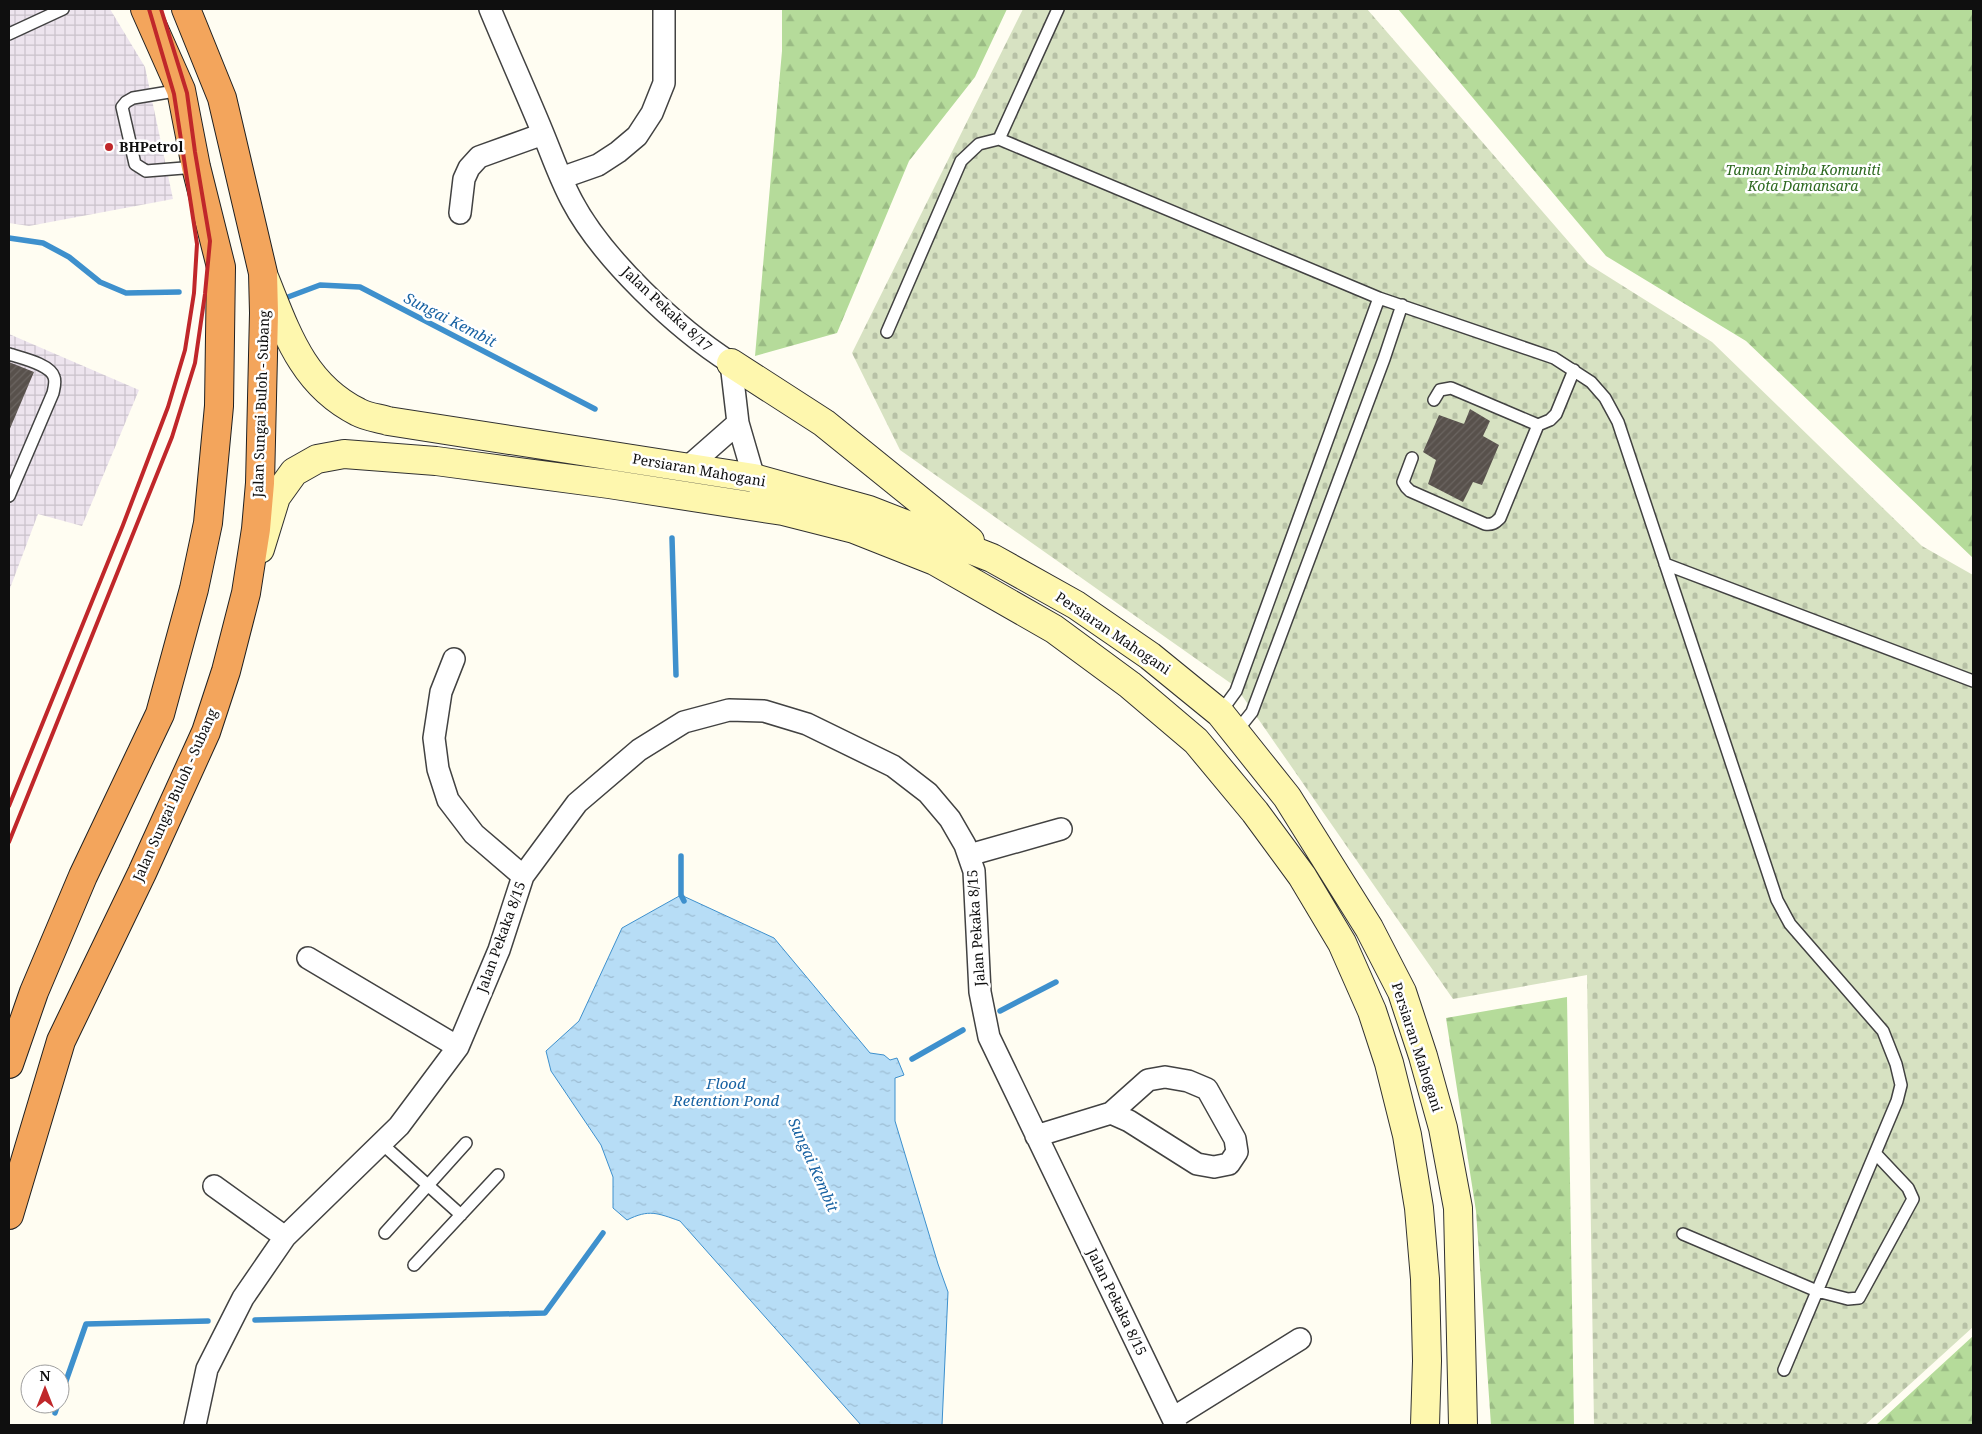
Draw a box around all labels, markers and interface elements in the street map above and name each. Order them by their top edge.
place label: BHPetrol [119,137,183,156]
marker: BHPetrol [103,141,115,153]
park label: Taman Rimba Komuniti Kota Damansara [1725,160,1881,195]
street label: Jalan Pekaka 8/17 [617,261,717,356]
water label: Sungai Kembit [401,287,500,351]
street label: Jalan Sungai Buloh - Subang [248,310,273,499]
street label: Persiaran Mahogani [631,448,768,491]
street label: Persiaran Mahogani [1052,587,1175,678]
street label: Jalan Sungai Buloh - Subang [127,705,222,885]
street label: Jalan Pekaka 8/15 [962,869,989,988]
street label: Jalan Pekaka 8/15 [471,879,529,996]
street label: Persiaran Mahogani [1388,980,1448,1114]
water label: Flood Retention Pond [672,1073,780,1110]
water label: Sungai Kembit [784,1114,844,1215]
street label: Jalan Pekaka 8/15 [1083,1244,1152,1359]
north arrow [20,1364,70,1414]
text: N [39,1366,51,1385]

